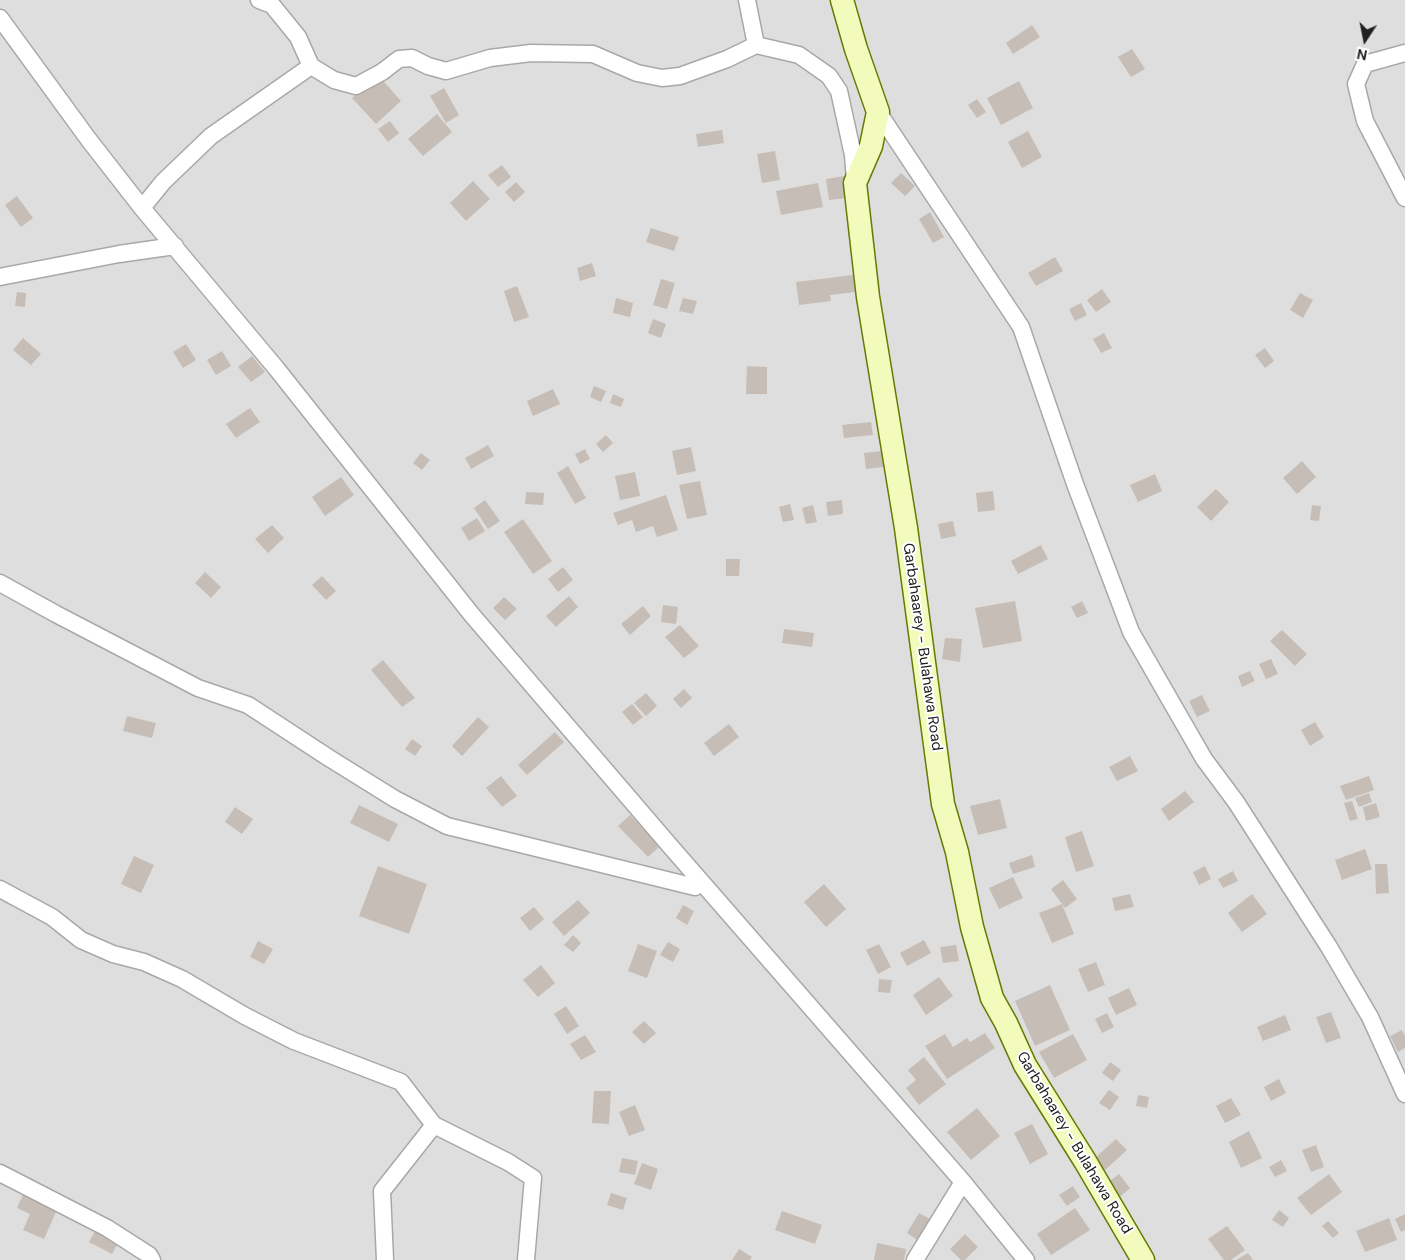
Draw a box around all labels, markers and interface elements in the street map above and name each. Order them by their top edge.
north arrow [1340,15,1390,65]
text: N [1355,45,1369,65]
street label: Garbahaarey - Bulahawa Road [899,542,945,752]
street label: Garbahaarey - Bulahawa Road [1012,1049,1136,1237]

